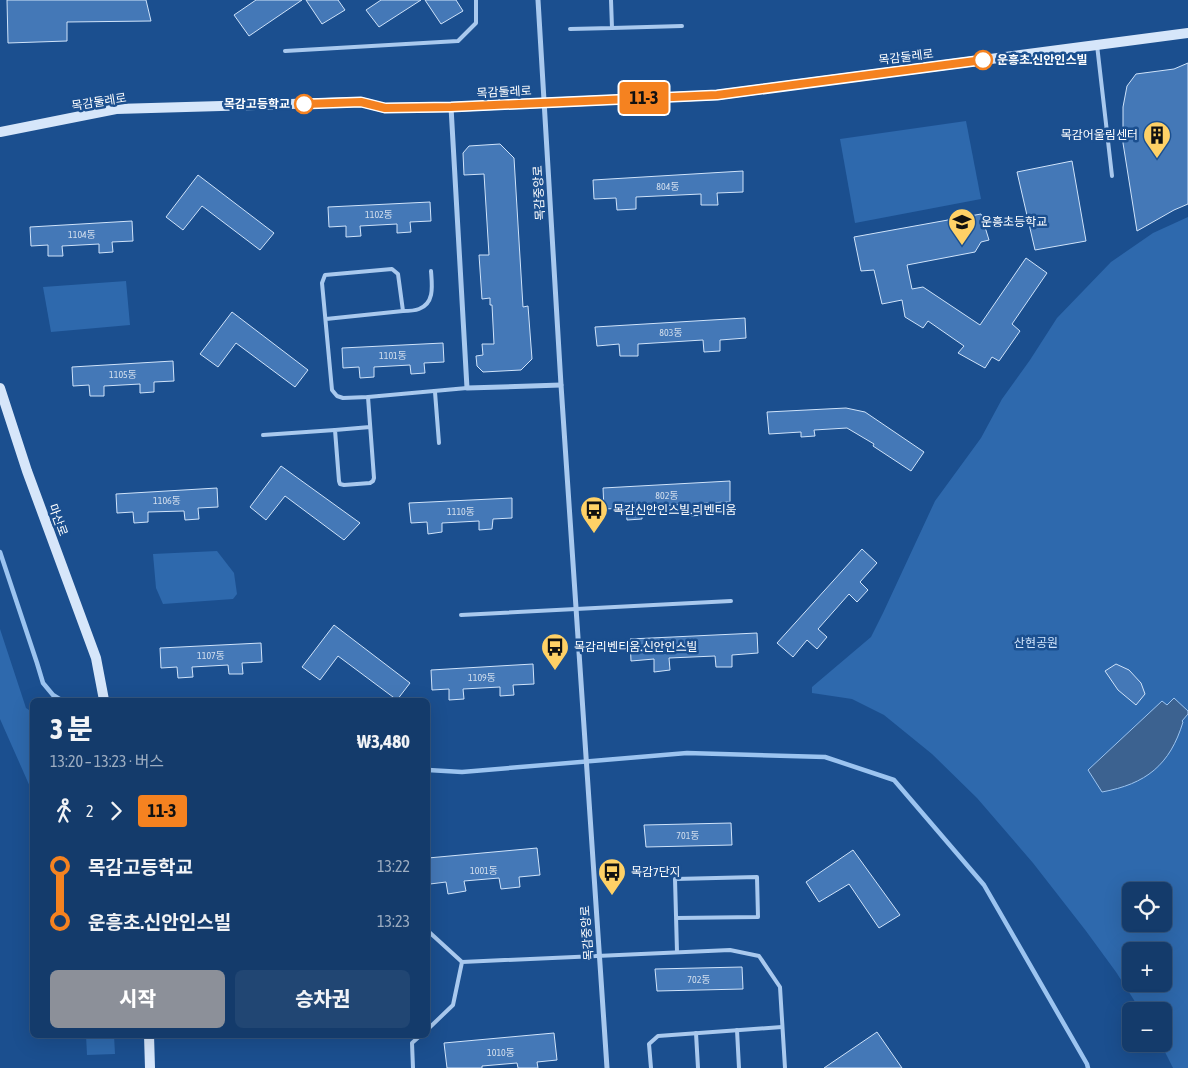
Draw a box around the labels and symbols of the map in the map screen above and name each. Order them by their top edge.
street label: 목감둘레로 [878,47,934,67]
marker: 운흥초.신안인스빌 [973,50,993,70]
place label: 운흥초.신안인스빌 [997,53,1087,67]
line badge: 11-3 [609,82,679,114]
street label: 목감둘레로 [476,84,532,100]
street label: 목감둘레로 [71,91,127,113]
marker: 목감고등학교 [294,94,314,114]
place label: 목감고등학교 [224,97,290,111]
building icon: 목감어울림센터 [1142,120,1172,159]
place label: 목감어울림센터 [1061,128,1138,142]
street label: 목감중앙로 [531,165,547,221]
house number: 804동 [656,181,680,192]
school or university icon: 운흥초등학교 [947,207,977,246]
house number: 1102동 [365,209,393,220]
place label: 운흥초등학교 [981,215,1047,229]
house number: 1104동 [68,229,96,240]
house number: 803동 [659,327,683,338]
house number: 1101동 [379,350,407,361]
house number: 1105동 [109,369,137,380]
house number: 802동 [655,490,679,501]
house number: 1106동 [153,495,181,506]
bus stop icon: 목감신안인스빌.리벤티움 [579,495,609,534]
street label: 마산로 [46,502,70,538]
place label: 목감신안인스빌.리벤티움 [613,503,737,517]
house number: 1110동 [447,506,475,517]
bus stop icon: 목감리벤티움.신안인스빌 [540,632,570,671]
park label: 산현공원 [1014,636,1058,650]
place label: 목감리벤티움.신안인스빌 [574,640,698,654]
house number: 1107동 [197,650,225,661]
house number: 1109동 [468,672,496,683]
house number: 701동 [676,830,700,841]
bus stop icon: 목감7단지 [597,857,627,896]
house number: 1001동 [470,865,498,876]
place label: 목감7단지 [631,865,681,879]
street label: 목감중앙로 [578,905,596,961]
house number: 702동 [687,974,711,985]
house number: 1010동 [487,1047,515,1058]

